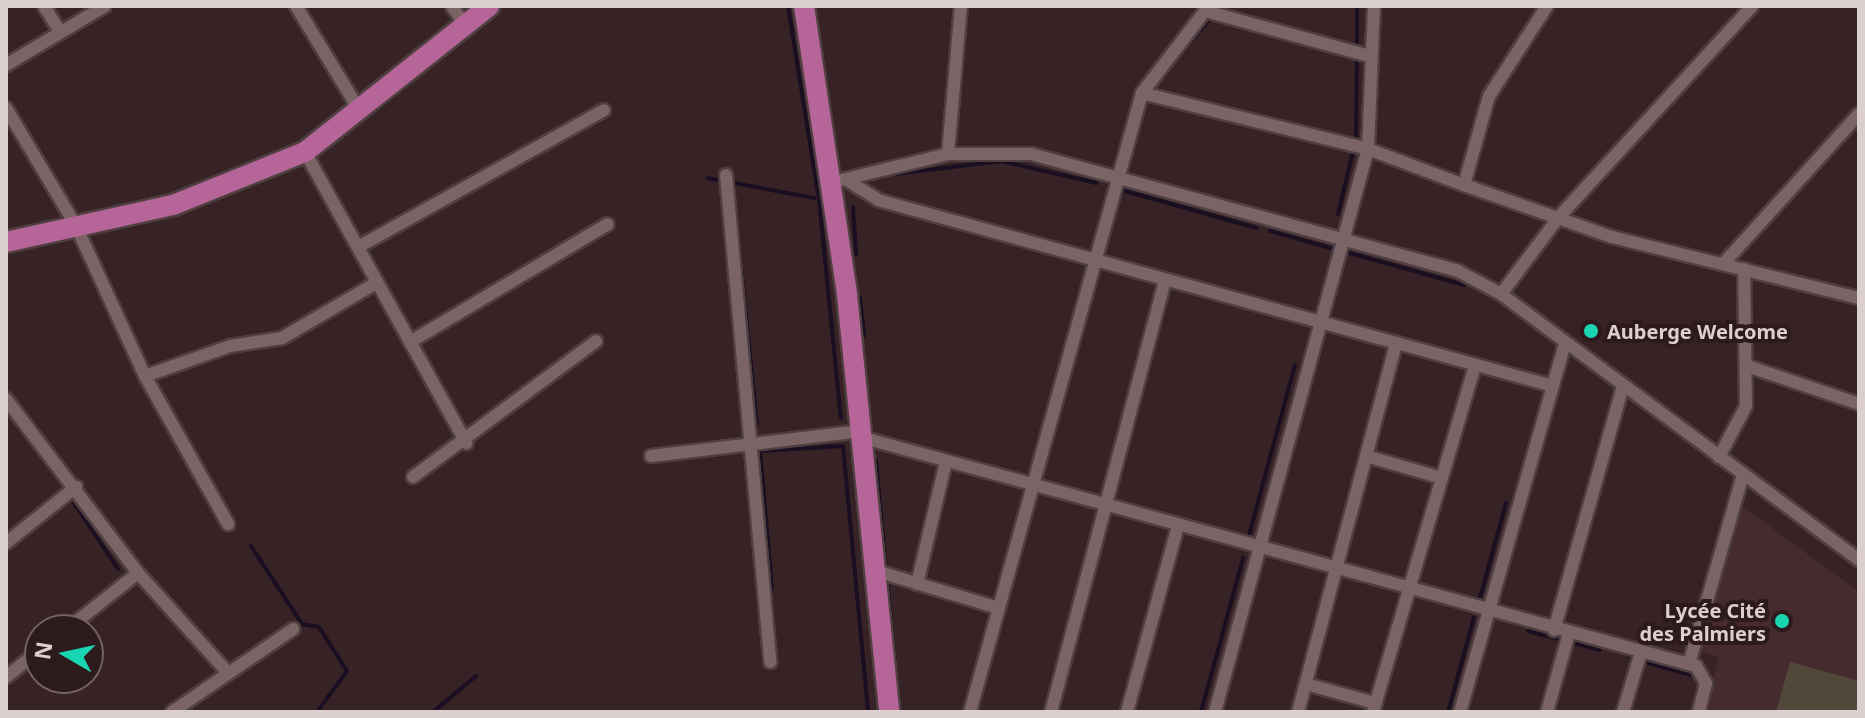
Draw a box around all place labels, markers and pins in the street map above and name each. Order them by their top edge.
place label: Auberge Welcome [1607,319,1788,343]
marker: Auberge Welcome [1582,322,1600,340]
place label: Lycée Cité des Palmiers [1639,598,1766,645]
marker: Lycée Cité des Palmiers [1773,612,1791,630]

